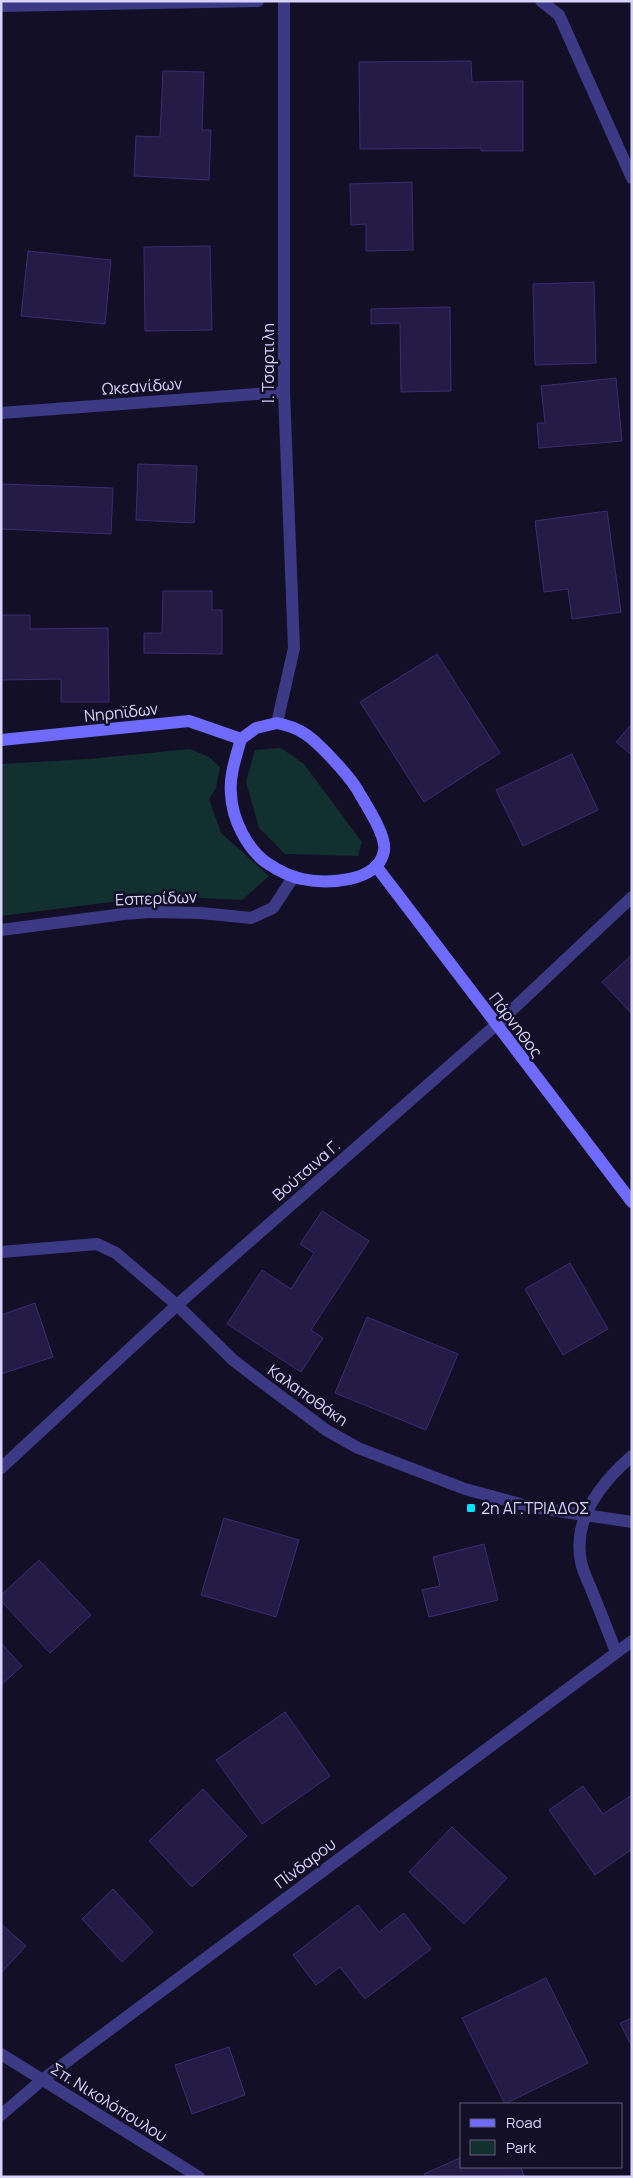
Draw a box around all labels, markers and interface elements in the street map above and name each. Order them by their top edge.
street label: Ι. Τσαρτιλη [257,323,279,403]
street label: Ωκεανίδων [101,372,183,400]
street label: Νηρηϊδων [83,697,159,727]
street label: Εσπερίδων [115,886,197,910]
street label: Πάρνηθος [484,988,548,1062]
street label: Βούτσινα Γ. [268,1135,344,1205]
street label: Καλαποθάκη [263,1359,353,1431]
place label: 2η ΑΓ.ΤΡΙΑΔΟΣ [481,1497,589,1519]
marker: 2η ΑΓ.ΤΡΙΑΔΟΣ [465,1502,477,1514]
street label: Πίνδαρου [270,1833,340,1893]
street label: Σπ. Νικολόπουλου [47,2057,171,2147]
legend [460,2103,623,2168]
text: Road [506,2112,542,2133]
text: Park [506,2137,536,2158]

